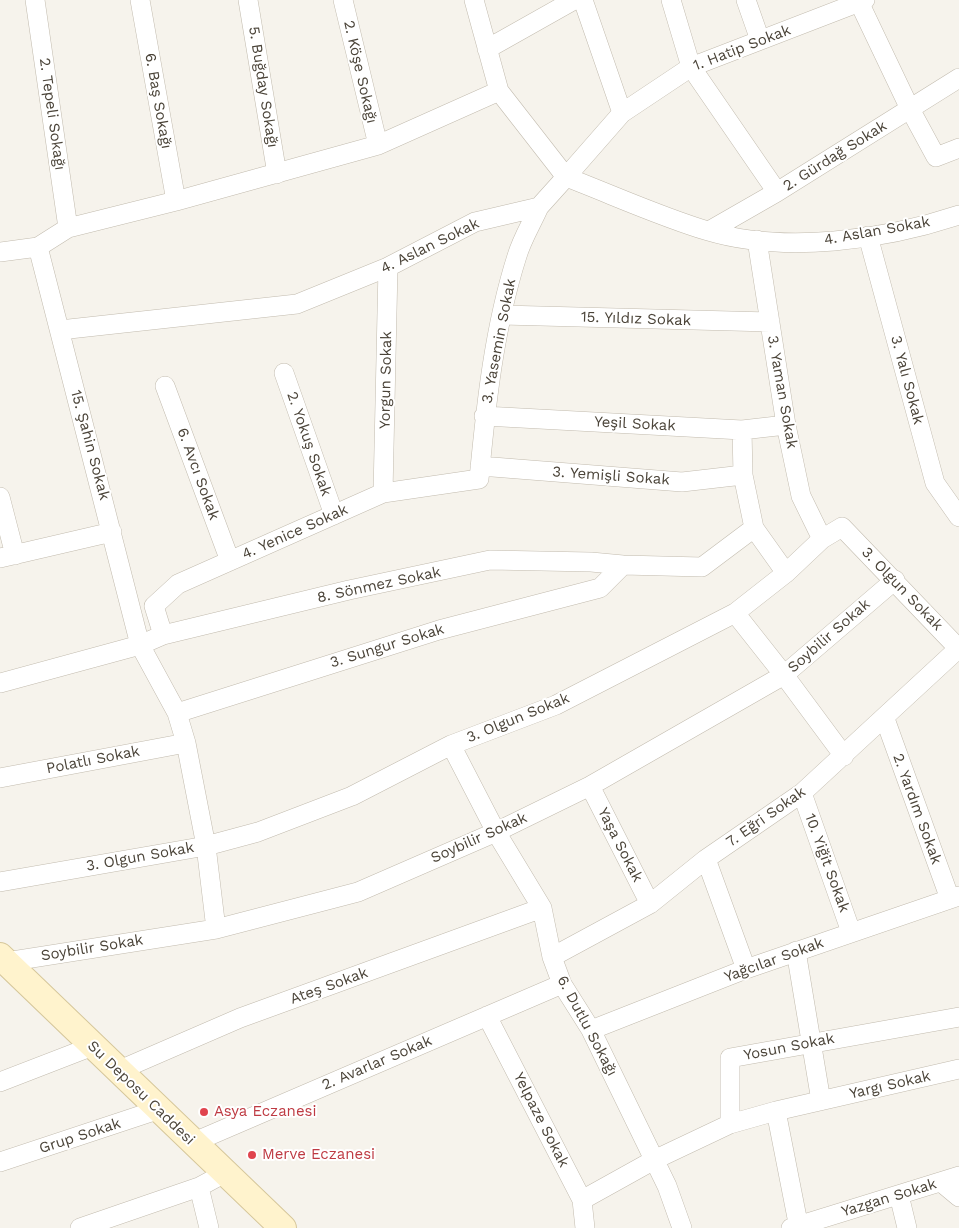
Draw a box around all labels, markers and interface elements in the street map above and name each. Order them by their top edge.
street label: 2. Köşe Sokağı [339,19,381,125]
street label: 1. Hatip Sokak [691,21,793,75]
street label: 5. Buğday Sokağı [245,25,281,149]
street label: 6. Baş Sokağı [141,52,175,150]
street label: 2. Tepeli Sokağı [35,57,69,171]
street label: 2. Gürdağ Sokak [780,117,890,195]
street label: 4. Aslan Sokak [823,213,931,249]
street label: 4. Aslan Sokak [378,214,482,278]
street label: 3. Yasemin Sokak [478,277,520,405]
street label: 15. Yıldız Sokak [580,308,692,330]
street label: Yorgun Sokak [376,331,396,429]
street label: 3. Yaman Sokak [763,334,801,450]
street label: 3. Yalı Sokak [886,334,928,426]
street label: 15. Şahin Sokak [67,388,113,502]
street label: 2. Yokuş Sokak [283,389,335,499]
street label: Yeşil Sokak [594,413,676,435]
street label: 6. Avcı Sokak [173,425,223,523]
street label: 3. Yemişli Sokak [552,463,670,489]
street label: 4. Yenice Sokak [239,501,351,563]
street label: 3. Olgun Sokak [858,543,946,635]
street label: 8. Sönmez Sokak [315,563,443,607]
street label: Soybilir Sokak [784,595,874,677]
street label: 3. Sungur Sokak [328,620,446,672]
street label: 3. Olgun Sokak [464,689,572,747]
street label: Polatlı Sokak [45,742,141,778]
street label: 2. Yardım Sokak [889,751,945,867]
street label: 7. Eğri Sokak [723,783,809,851]
street label: Yaşa Sokak [594,805,646,885]
street label: Soybilir Sokak [428,809,530,867]
street label: 10. Yiğit Sokak [801,811,853,915]
street label: 3. Olgun Sokak [85,839,195,875]
street label: Soybilir Sokak [40,931,144,965]
street label: Yağcılar Sokak [722,934,826,986]
street label: Ateş Sokak [288,964,370,1008]
street label: 6. Dutlu Sokağı [553,973,621,1079]
street label: Yosun Sokak [742,1029,836,1065]
street label: 2. Avarlar Sokak [319,1032,435,1094]
street label: Su Deposu Caddesi [84,1037,198,1149]
street label: Yargı Sokak [848,1067,932,1103]
street label: Yelpaze Sokak [509,1069,573,1171]
place label: Asya Eczanesi [214,1103,316,1121]
marker: Asya Eczanesi [198,1106,210,1118]
street label: Grup Sokak [37,1114,123,1158]
place label: Merve Eczanesi [262,1146,375,1164]
marker: Merve Eczanesi [246,1149,258,1161]
street label: Yazgan Sokak [839,1175,939,1221]

